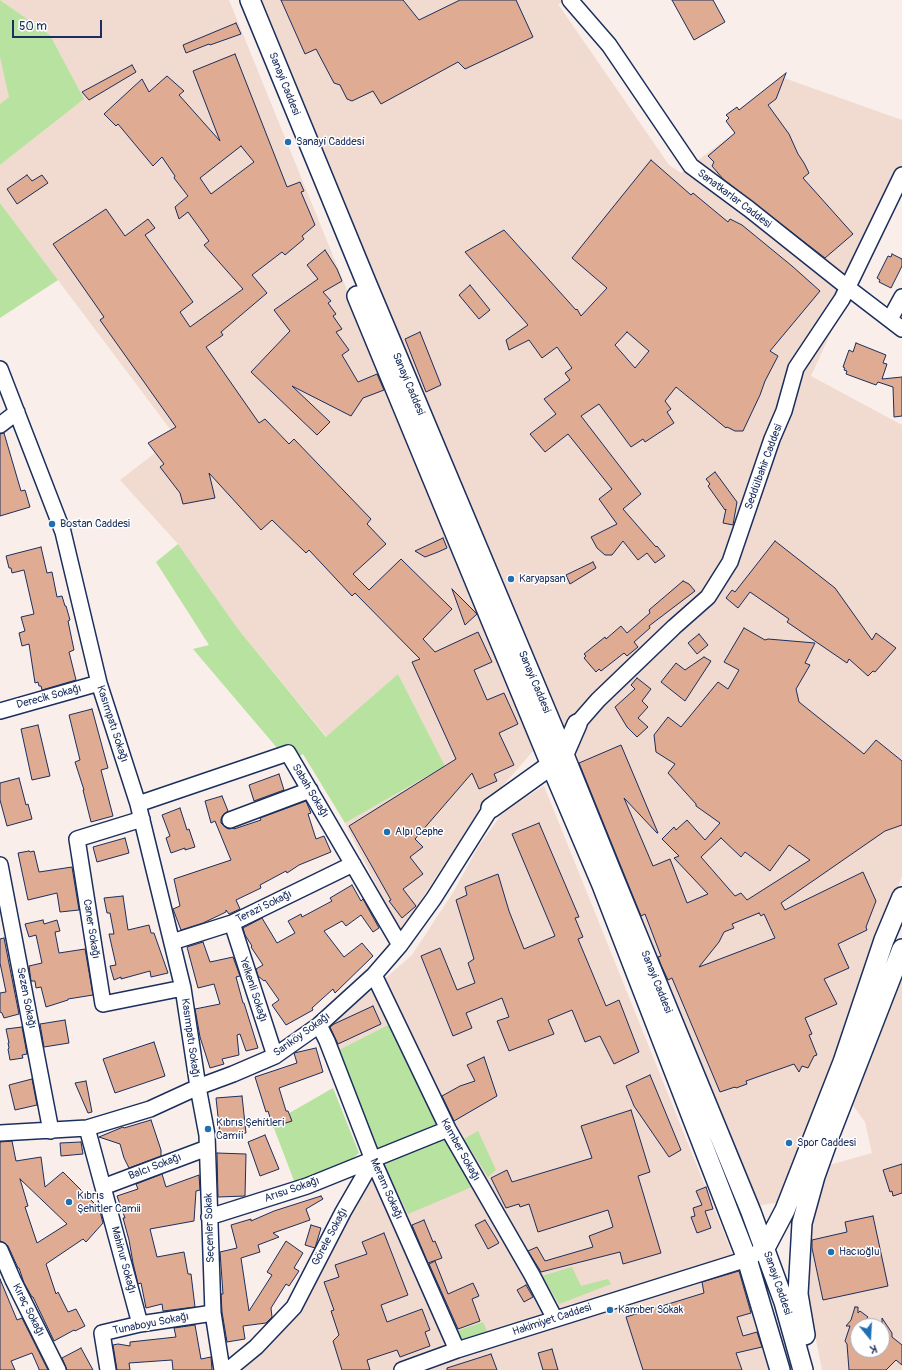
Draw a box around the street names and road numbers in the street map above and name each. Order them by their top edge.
street label: Sanayi Caddesi [265,51,303,117]
street label: Sanatkarlar Caddesi [694,167,774,231]
street label: Sanayi Caddesi [389,351,427,417]
street label: Seddülbahir Caddesi [742,422,786,512]
street label: Sanayi Caddesi [515,649,553,715]
street label: Derecik Sokağı [15,682,83,712]
street label: Kasımpatı Sokağı [93,684,131,764]
street label: Sabah Sokağı [289,762,331,820]
street label: Terazi Sokağı [234,888,294,926]
street label: Caner Sokağı [80,898,102,960]
street label: Sanayi Caddesi [637,949,675,1015]
street label: Yelkenli Sokağı [236,956,270,1024]
street label: Sezen Sokağı [14,966,38,1030]
street label: Kasımpatı Sokağı [178,998,202,1078]
street label: Sarıköy Sokağı [271,1010,333,1060]
street label: Kamber Sokağı [437,1116,483,1184]
street label: Balcı Sokağı [127,1151,183,1183]
street label: Meram Sokağı [367,1157,405,1221]
street label: Arısu Sokağı [263,1174,321,1206]
street label: Seçenler Sokak [202,1193,218,1263]
street label: Görele Sokağı [309,1206,351,1268]
street label: Mahinur Sokağı [108,1225,138,1295]
street label: Sanayi Caddesi [760,1249,794,1317]
street label: Kıraç Sokağı [9,1281,47,1339]
street label: Hakimiyet Caddesi [511,1301,593,1339]
street label: Tunaboyu Sokağı [112,1310,190,1338]

